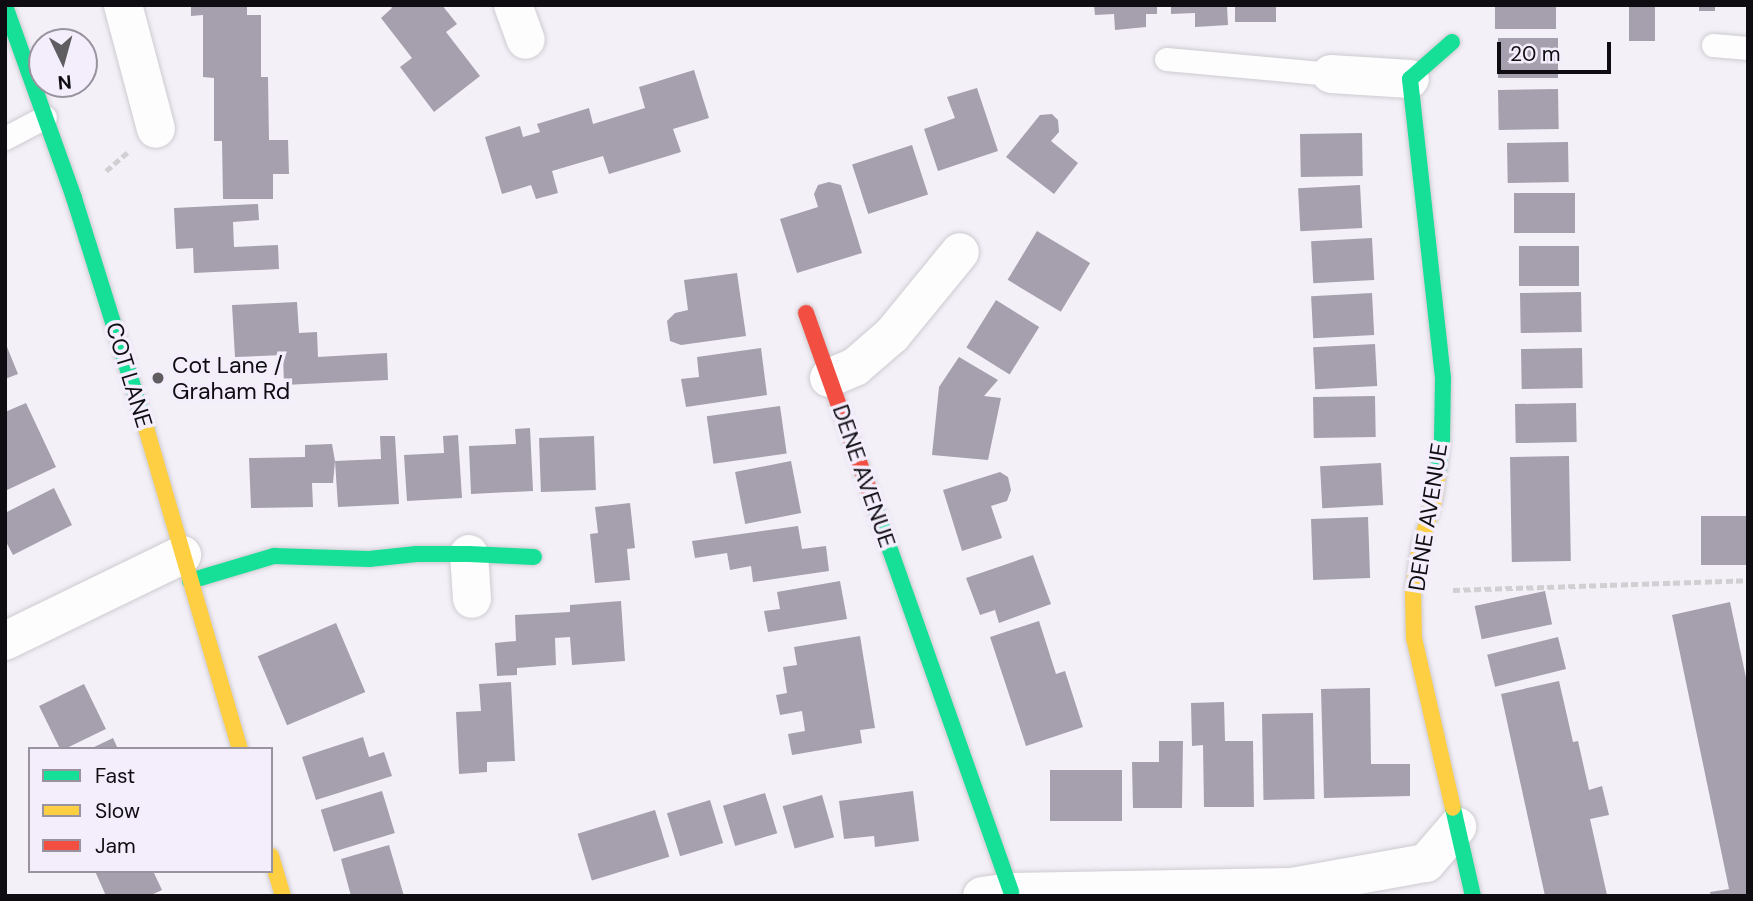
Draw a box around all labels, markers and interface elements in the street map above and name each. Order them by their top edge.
north arrow [28,28,98,98]
scale bar [1501,28,1615,72]
text: 20 m [1510,40,1561,68]
text: N [57,69,73,95]
street label: COT LANE [100,319,158,431]
place label: Cot Lane / Graham Rd [172,351,290,405]
marker: Cot Lane / Graham Rd [150,370,166,386]
street label: DENE AVENUE [827,401,901,551]
street label: DENE AVENUE [1403,441,1453,593]
legend [28,747,273,873]
text: Fast [95,762,135,790]
text: Slow [95,797,140,825]
text: Jam [95,832,136,860]

